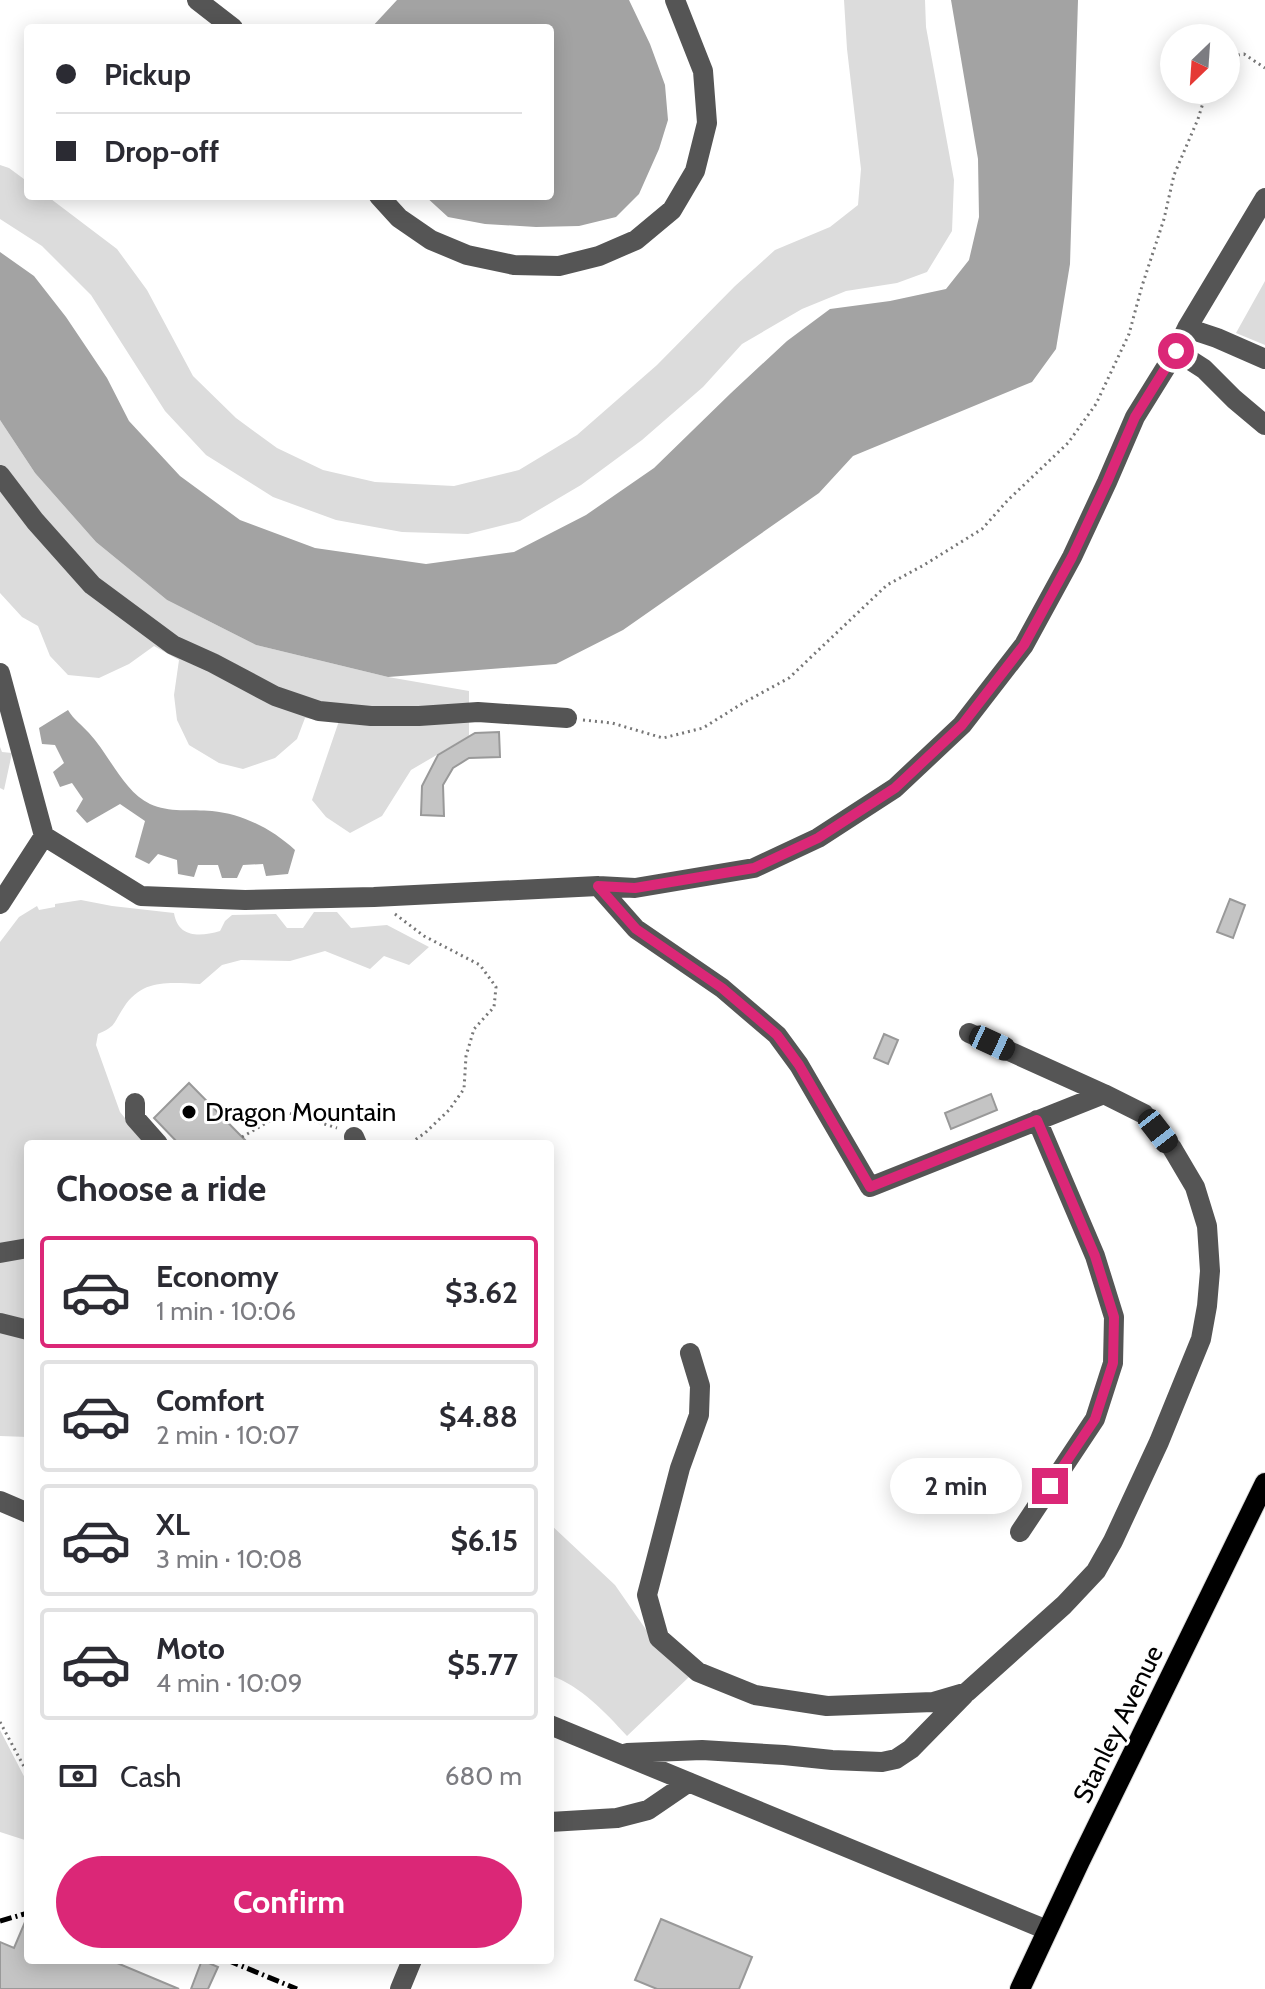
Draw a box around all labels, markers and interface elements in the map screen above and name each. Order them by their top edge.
north arrow [1160,24,1240,104]
map controls [1160,24,1240,104]
text: Pickup [104,56,191,93]
text: Drop-off [104,133,219,170]
route start [1158,333,1194,369]
car [965,1022,1019,1064]
place label: Dragon Mountain [205,1096,396,1128]
marker: Dragon Mountain [180,1103,198,1121]
car [1134,1105,1182,1157]
text: Choose a ride [56,1166,266,1210]
icon: car [60,1256,132,1328]
text: Economy [156,1258,279,1295]
text: $3.62 [445,1274,518,1311]
text: 1 min · 10:06 [156,1295,296,1327]
icon: car [60,1380,132,1452]
text: Comfort [156,1382,264,1419]
text: $4.88 [439,1398,518,1435]
text: 2 min · 10:07 [156,1419,299,1451]
callout: 2 min [890,1458,1022,1514]
route end [1032,1468,1068,1504]
text: 2 min [925,1470,987,1502]
icon: car [60,1504,132,1576]
text: XL [156,1506,190,1543]
text: $6.15 [450,1522,518,1559]
text: 3 min · 10:08 [156,1543,303,1575]
icon: car [60,1628,132,1700]
text: Moto [156,1630,225,1667]
street label: Stanley Avenue [1066,1640,1170,1808]
text: $5.77 [447,1646,518,1683]
text: 4 min · 10:09 [156,1667,303,1699]
icon: cash [56,1754,100,1798]
text: Cash [120,1758,182,1795]
text: 680 m [445,1760,522,1792]
button: Confirm [56,1856,522,1948]

